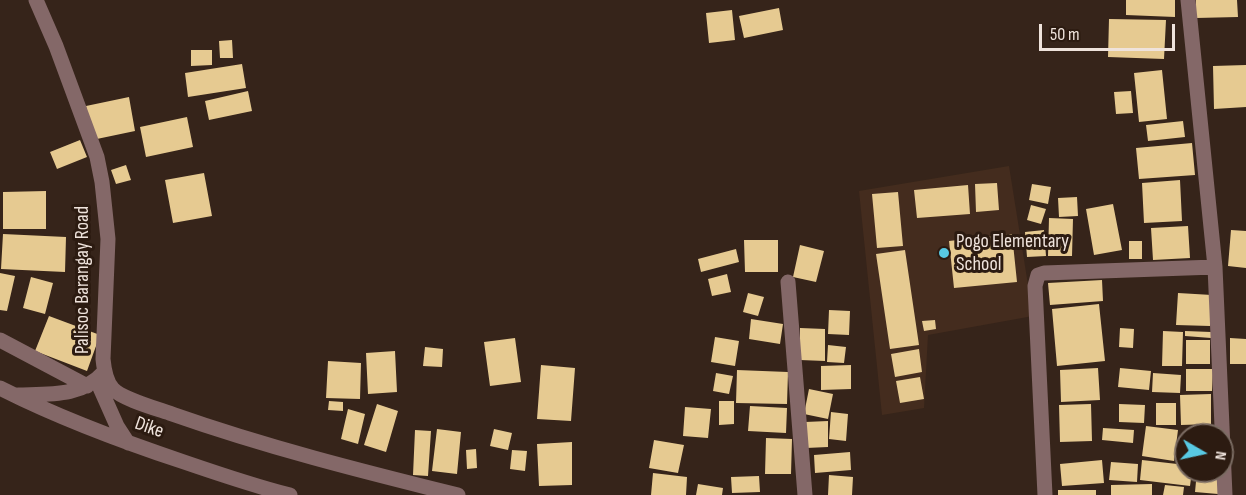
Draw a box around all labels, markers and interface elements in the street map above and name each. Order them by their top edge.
scale bar [1042,12,1178,50]
text: 50 m [1050,24,1080,45]
street label: Palisoc Barangay Road [71,206,95,354]
place label: Pogo Elementary School [956,230,1069,277]
marker: Pogo Elementary School [937,246,951,260]
street label: Dike [131,412,167,444]
north arrow [1174,423,1234,483]
text: N [1210,450,1230,461]

